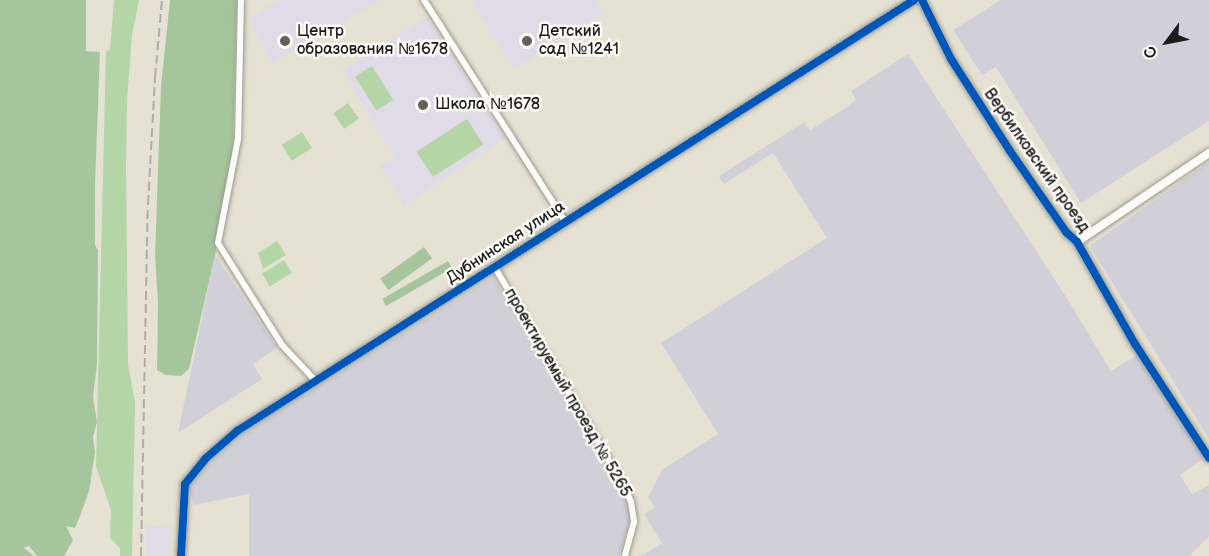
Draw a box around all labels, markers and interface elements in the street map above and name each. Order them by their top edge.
north arrow [1137,12,1197,72]
place label: Центр образования №1678 [297,22,448,60]
place label: Детский сад №1241 [539,22,619,60]
marker: Центр образования №1678 [278,34,292,48]
marker: Детский сад №1241 [520,34,534,48]
text: С [1140,42,1162,62]
street label: Вербилковский проезд [979,85,1093,237]
place label: Школа №1678 [435,95,540,115]
marker: Школа №1678 [416,98,430,112]
street label: Дубнинская улица [443,197,569,289]
street label: проектируемый проезд № 5265 [499,285,635,501]

